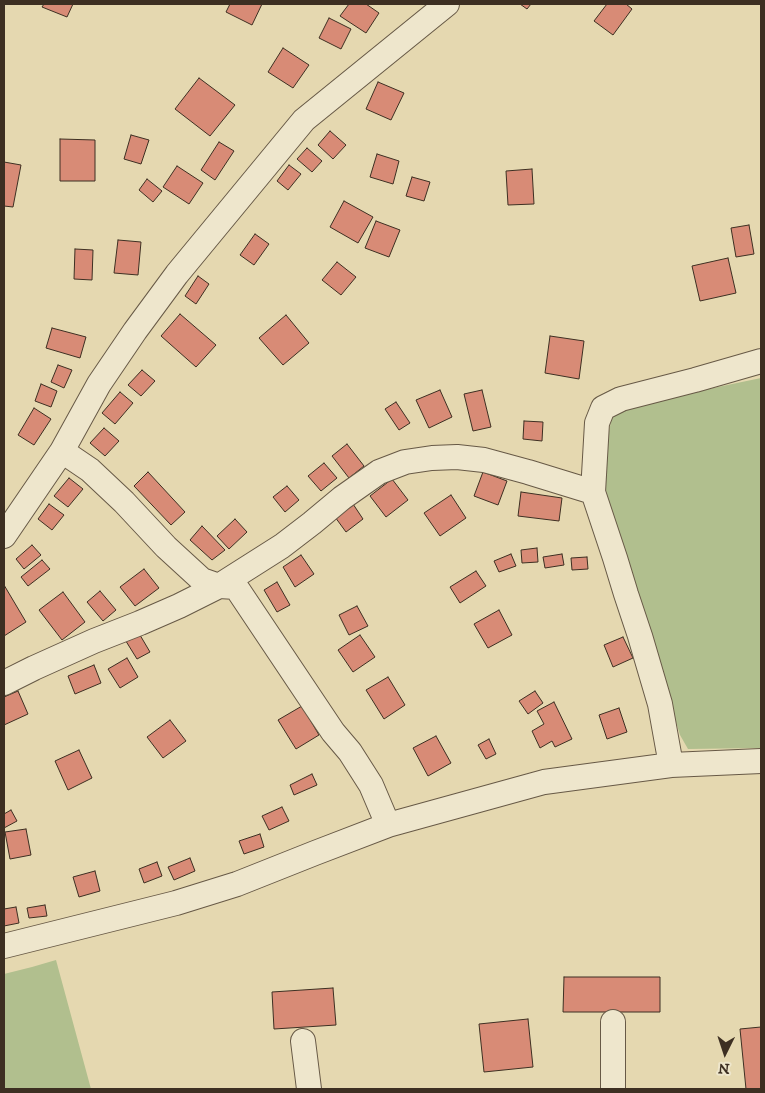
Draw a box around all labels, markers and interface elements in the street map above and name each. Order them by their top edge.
north arrow [700,1028,750,1078]
text: N [718,1059,730,1077]

